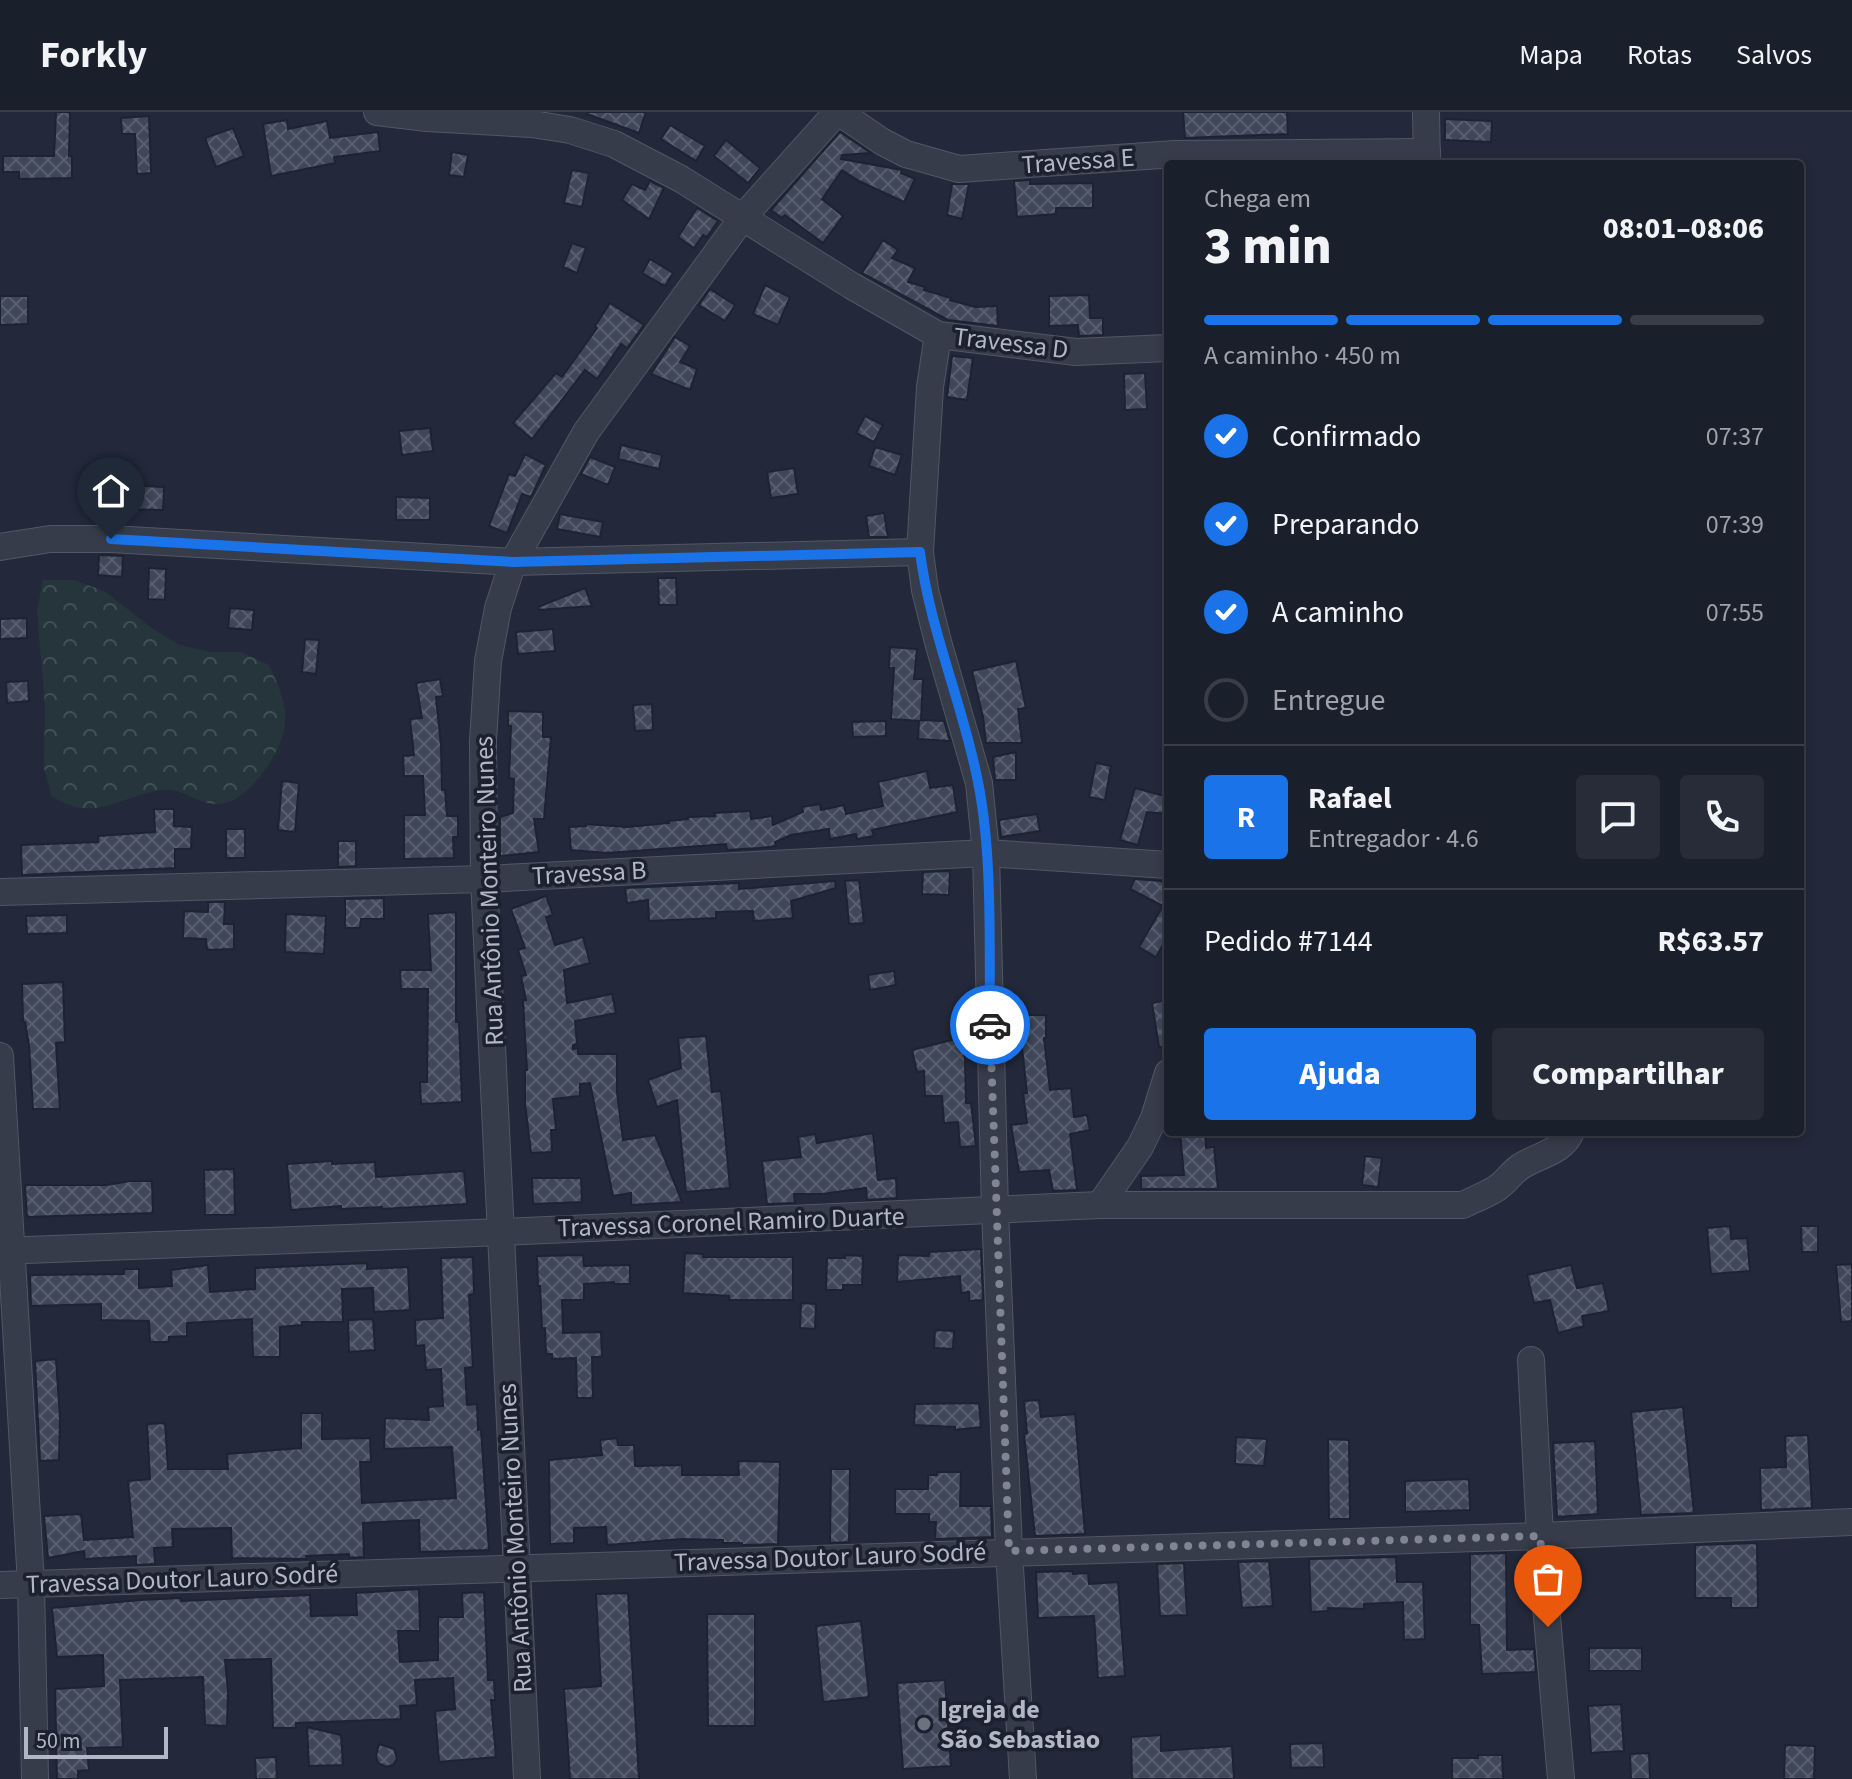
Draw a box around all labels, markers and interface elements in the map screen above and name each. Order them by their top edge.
text: Forkly [40,28,147,82]
text: Mapa [1519,35,1583,75]
text: Rotas [1627,35,1692,75]
text: Salvos [1736,35,1812,75]
street label: Travessa E [1020,139,1136,183]
text: Chega em [1204,180,1311,217]
text: 08:01–08:06 [1603,207,1764,250]
text: 3 min [1204,210,1332,284]
street label: Travessa D [952,318,1070,368]
text: A caminho · 450 m [1204,337,1401,374]
icon: check [1204,414,1248,458]
text: Confirmado [1272,415,1421,458]
text: 07:37 [1706,418,1764,455]
pin [77,457,145,539]
icon: home [89,469,133,513]
icon: check [1204,502,1248,546]
text: Preparando [1272,503,1419,546]
text: 07:39 [1706,506,1764,543]
icon: check [1204,590,1248,634]
text: A caminho [1272,591,1404,634]
text: 07:55 [1706,594,1764,631]
text: Entregue [1272,679,1385,722]
street label: Rua Antônio Monteiro Nunes [465,735,513,1047]
button: chat [1576,775,1660,859]
button: phone [1680,775,1764,859]
text: Rafael [1308,777,1392,820]
text: R [1237,796,1255,839]
text: Entregador · 4.6 [1308,820,1479,857]
street label: Travessa B [531,852,647,894]
text: Pedido #7144 [1204,920,1373,963]
text: R$63.57 [1657,920,1764,963]
courier [950,985,1030,1065]
icon: car [968,1003,1012,1047]
button: Ajuda [1204,1028,1476,1120]
button: Compartilhar [1492,1028,1764,1120]
street label: Travessa Coronel Ramiro Duarte [557,1197,905,1247]
street label: Rua Antônio Monteiro Nunes [488,1382,542,1694]
street label: Travessa Doutor Lauro Sodré [673,1533,987,1581]
pin [1514,1545,1582,1627]
street label: Travessa Doutor Lauro Sodré [25,1555,339,1603]
icon: bag [1526,1557,1570,1601]
place label: Igreja de São Sebastiao [940,1691,1100,1758]
marker: Igreja de São Sebastiao [915,1715,933,1733]
scale bar [24,1723,168,1759]
text: 50 m [36,1725,81,1757]

